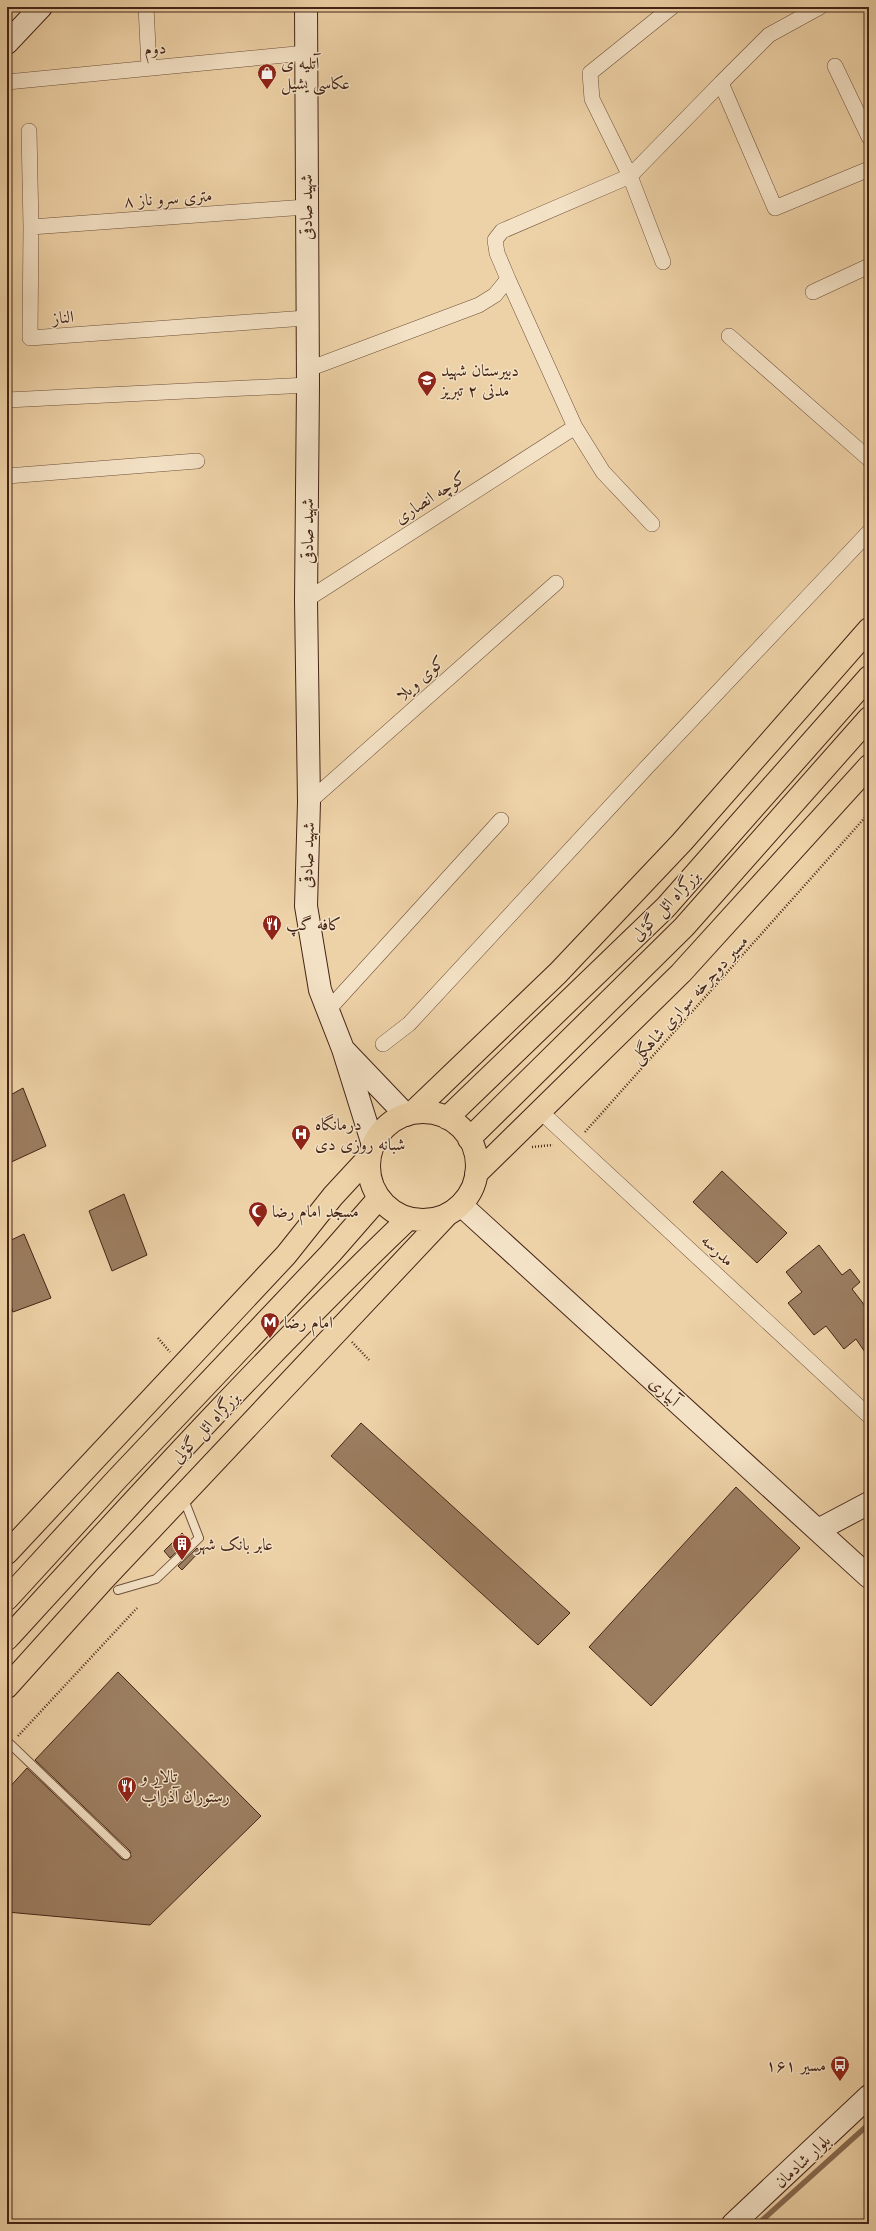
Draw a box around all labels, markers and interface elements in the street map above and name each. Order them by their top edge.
street label: دوم [143,36,167,64]
place label: آتلیه ی عکاسی یشیل [281,52,350,96]
shop icon: آتلیه ی عکاسی یشیل [256,62,278,90]
street label: شهید صادقی [295,174,318,240]
street label: ۸ متری سرو ناز [123,184,213,213]
street label: الناز [50,305,75,330]
place label: دبیرستان شهید مدنی ۲ تبریز [439,359,519,402]
school or university icon: دبیرستان شهید مدنی ۲ تبریز [416,369,438,397]
street label: کوچه انصاری [390,466,471,529]
street label: شهید صادقی [296,498,319,564]
street label: کوی ویلا [391,650,450,706]
street label: شهید صادقی [295,822,320,888]
street label: بزرگراه ائل گؤلی [626,865,705,946]
restaurant icon: کافه گپ [261,913,283,941]
place label: کافه گپ [286,913,341,937]
street label: مسیر دوچرخه سواری شاهگلی [625,930,754,1069]
place label: درمانگاه شبانه روزی دی [315,1113,406,1156]
hospital icon: درمانگاه شبانه روزی دی [290,1123,312,1151]
mosque icon: مسجد امام رضا [247,1200,269,1228]
place label: مسجد امام رضا [272,1200,359,1226]
street label: مدرسه [696,1229,739,1272]
metro station icon: امام رضا [259,1311,281,1339]
place label: امام رضا [284,1311,333,1337]
street label: آبیاری [644,1371,687,1413]
street label: بزرگراه ائل گؤلی [166,1386,245,1468]
building icon: عابر بانک شهر [171,1533,193,1561]
place label: عابر بانک شهر [194,1533,273,1556]
place label: تالار و رستوران آذرآب [139,1765,230,1808]
restaurant icon: تالار و رستوران آذرآب [116,1775,138,1803]
place label: مسیر ۱۶۱ [766,2054,826,2077]
bus stop icon: مسیر ۱۶۱ [829,2054,851,2082]
street label: بلوار شادمان [769,2129,836,2193]

